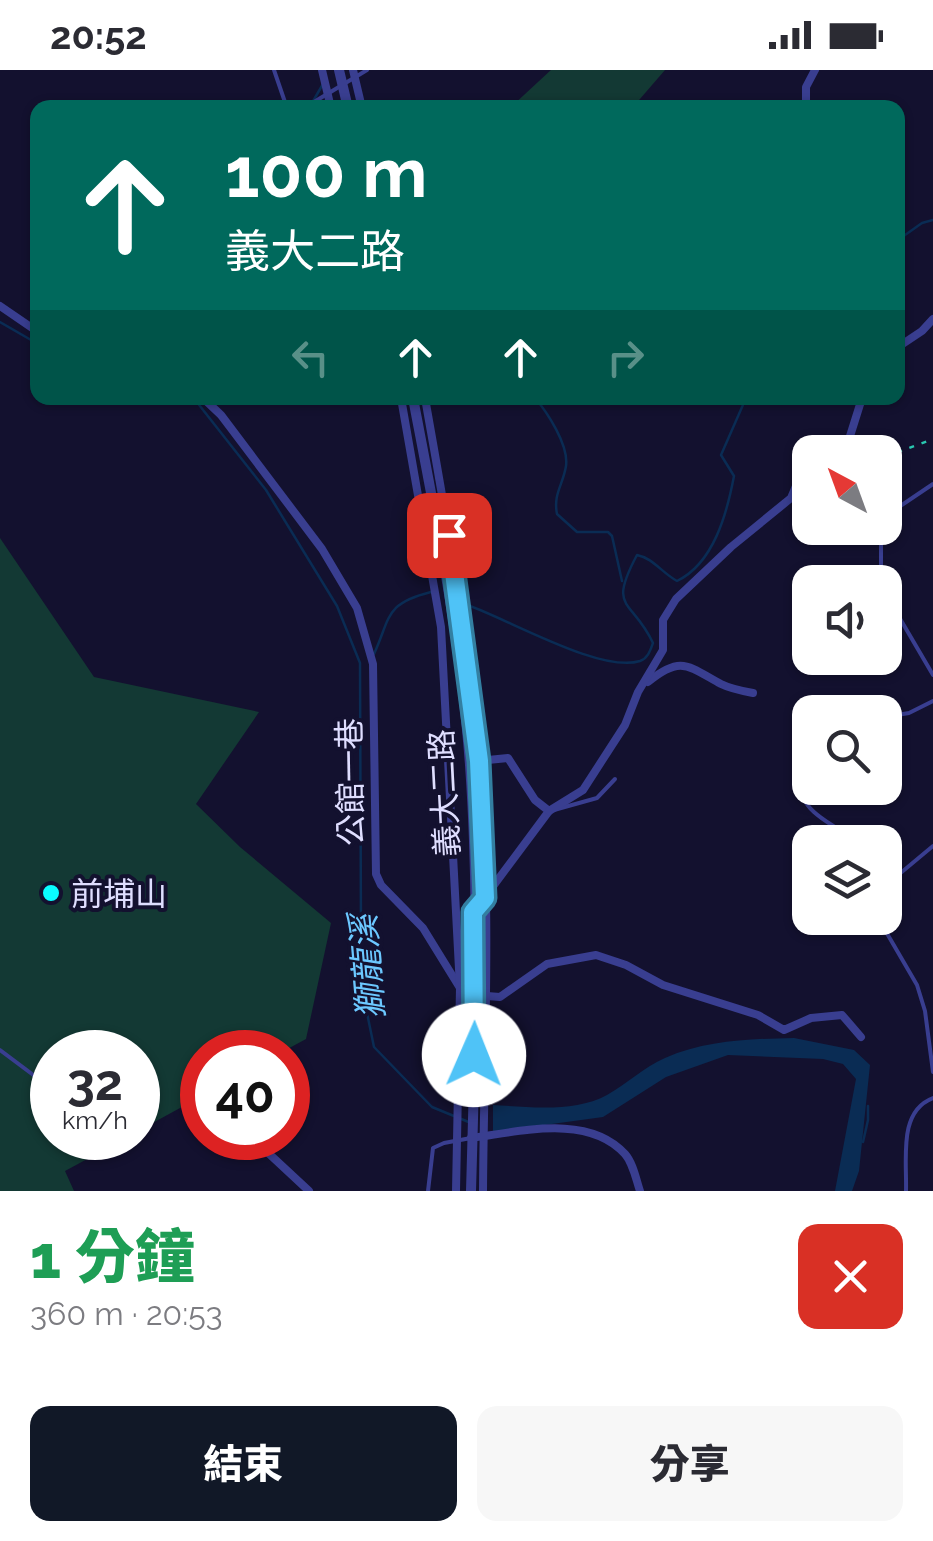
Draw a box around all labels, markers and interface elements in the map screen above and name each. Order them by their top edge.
text: 20:52 [50,13,147,58]
text: 100 m [225,131,428,213]
icon: ahead [60,140,190,270]
text: 義大二路 [225,225,405,278]
icon: left [283,330,338,385]
icon: ahead [388,330,443,385]
icon: ahead [493,330,548,385]
icon: right [598,330,653,385]
north arrow [792,435,902,545]
map controls [792,435,902,935]
pin [407,493,492,578]
icon: arrive [422,508,477,563]
button: sound [792,565,902,675]
button: search [792,695,902,805]
street label: 公館一巷 [330,718,370,846]
street label: 義大二路 [422,728,466,858]
button: layers [792,825,902,935]
place label: 前埔山 [71,875,167,912]
marker: 前埔山 [40,882,62,904]
water label: 獅龍溪 [342,908,392,1021]
position arrow [422,1003,526,1107]
speed limit sign: 40 [180,1030,310,1160]
text: 32 [67,1053,123,1112]
text: km/h [62,1105,128,1135]
text: 1 分鐘 [30,1222,195,1292]
button: close [798,1224,903,1329]
text: 360 m · 20:53 [30,1295,223,1332]
button: 結束 [30,1406,457,1521]
button: 分享 [477,1406,903,1521]

